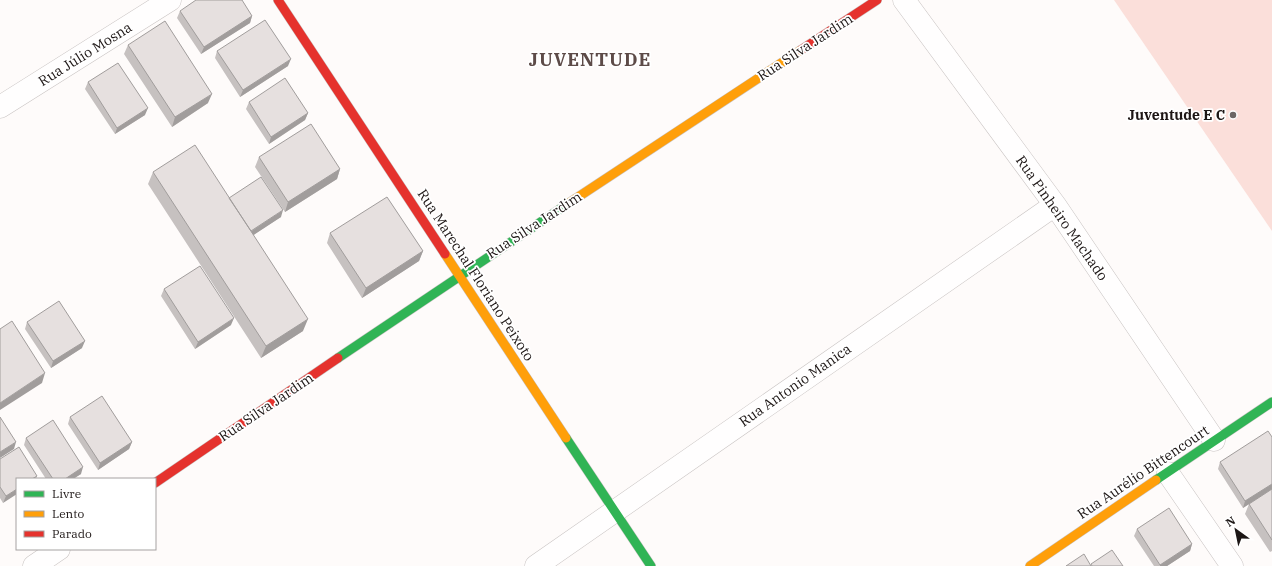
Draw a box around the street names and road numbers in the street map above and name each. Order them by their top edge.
street label: Rua Silva Jardim [754,9,856,85]
street label: Rua Júlio Mosna [35,18,136,90]
street label: Rua Pinheiro Machado [1012,152,1112,284]
street label: Rua Marechal Floriano Peixoto [414,186,538,364]
street label: Rua Silva Jardim [483,187,585,263]
street label: Rua Antonio Manica [735,339,855,430]
street label: Rua Silva Jardim [215,369,317,445]
street label: Rua Aurélio Bittencourt [1074,421,1212,523]

